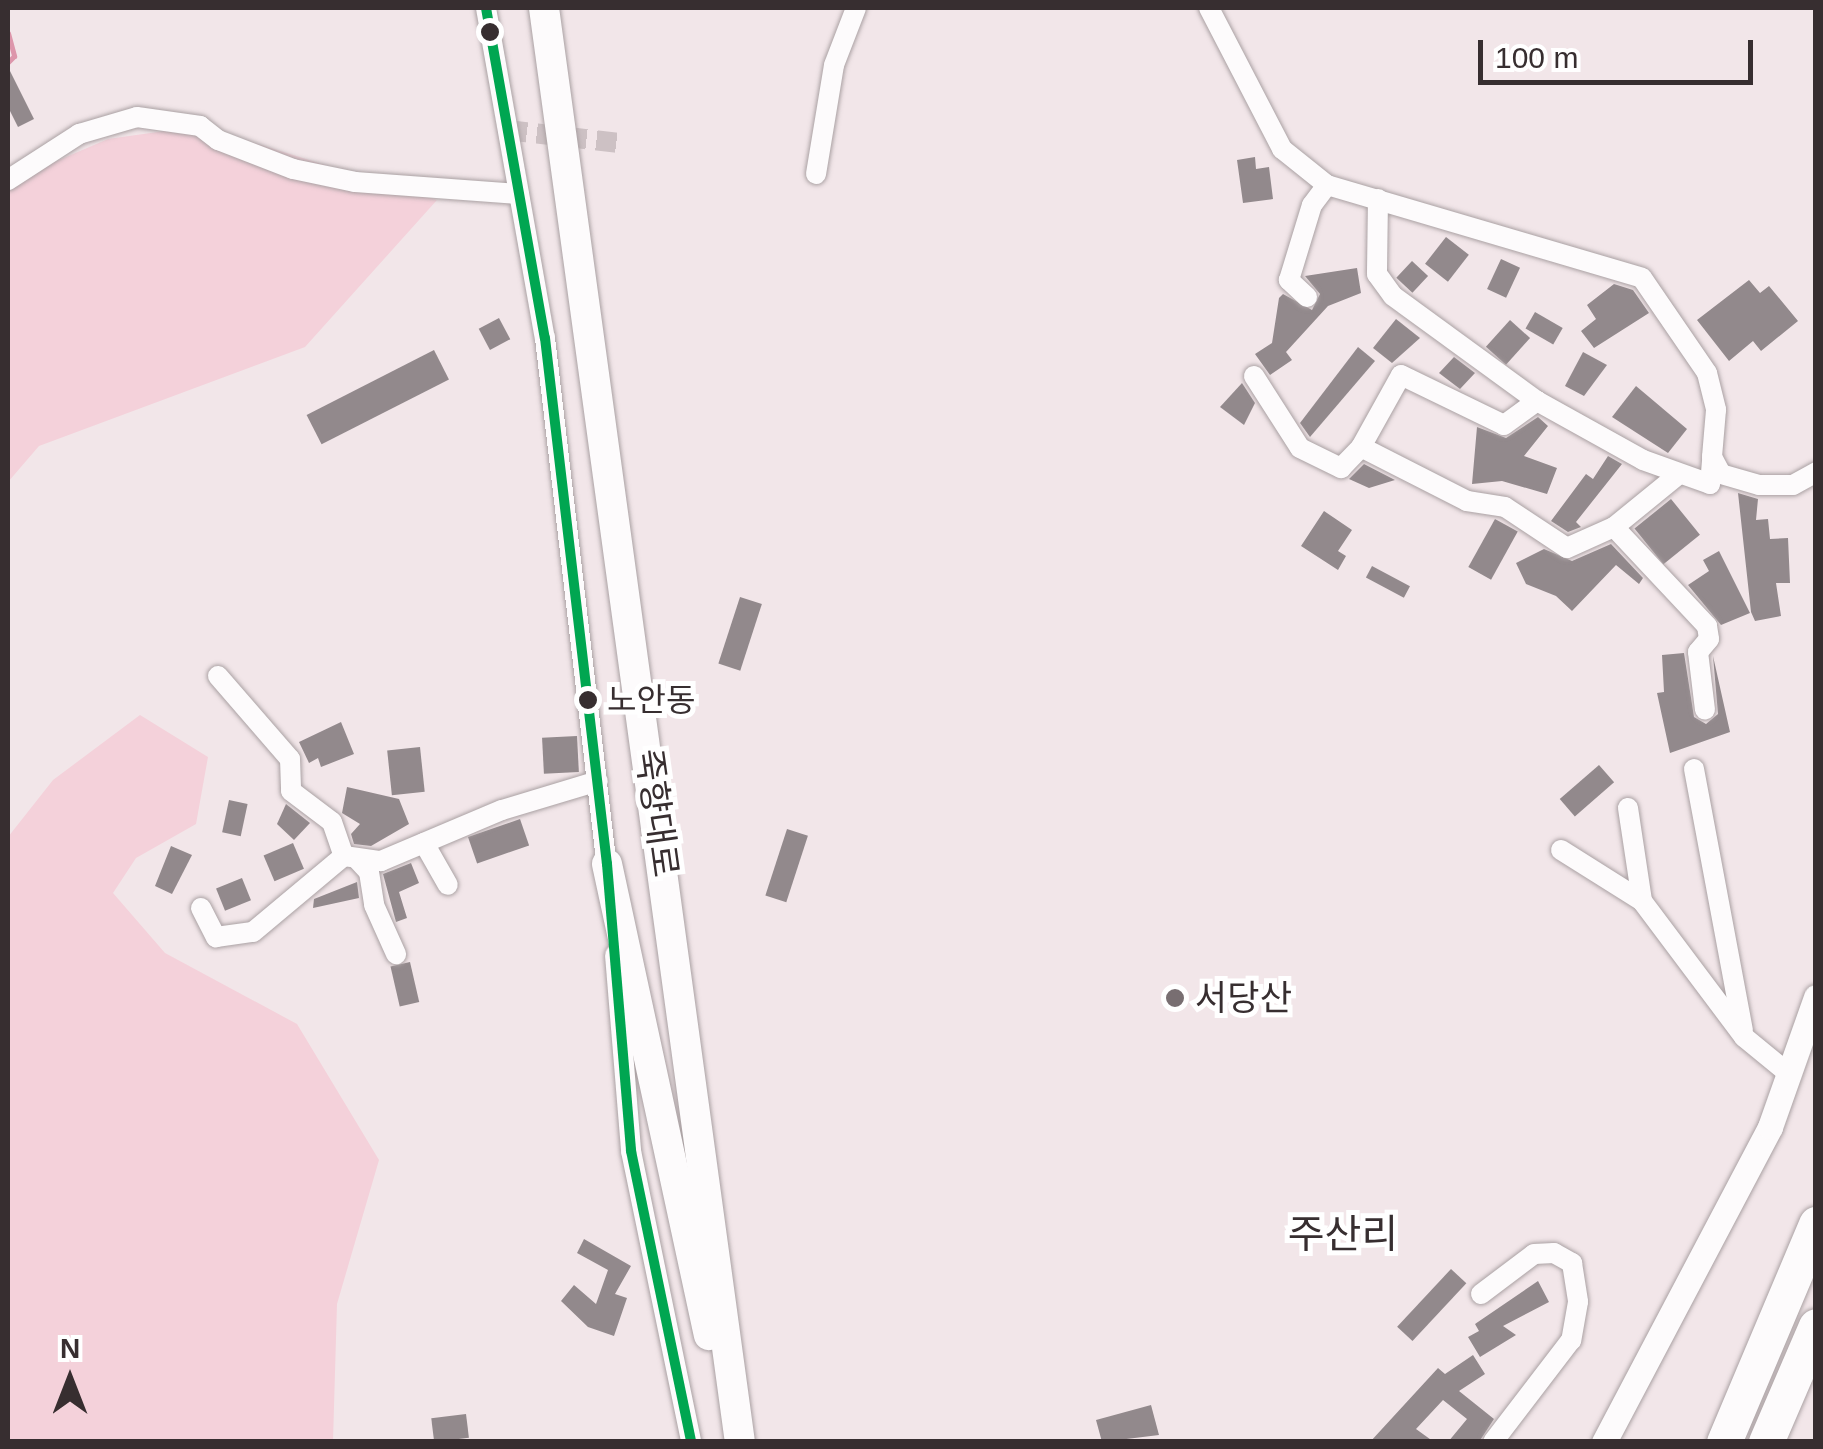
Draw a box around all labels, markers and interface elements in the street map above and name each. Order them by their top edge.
scale bar [1483,20,1758,82]
unlabelled marker [480,22,500,42]
text: 100 m [1495,41,1578,74]
place label: 노안동 [607,681,695,719]
marker: 노안동 [578,690,598,710]
street label: 죽향대로 [627,746,687,880]
place label: 서당산 [1195,977,1292,1019]
marker: 서당산 [1164,987,1186,1009]
district label: 주산리 [1288,1210,1398,1258]
north arrow [20,1329,120,1429]
text: N [60,1333,80,1364]

